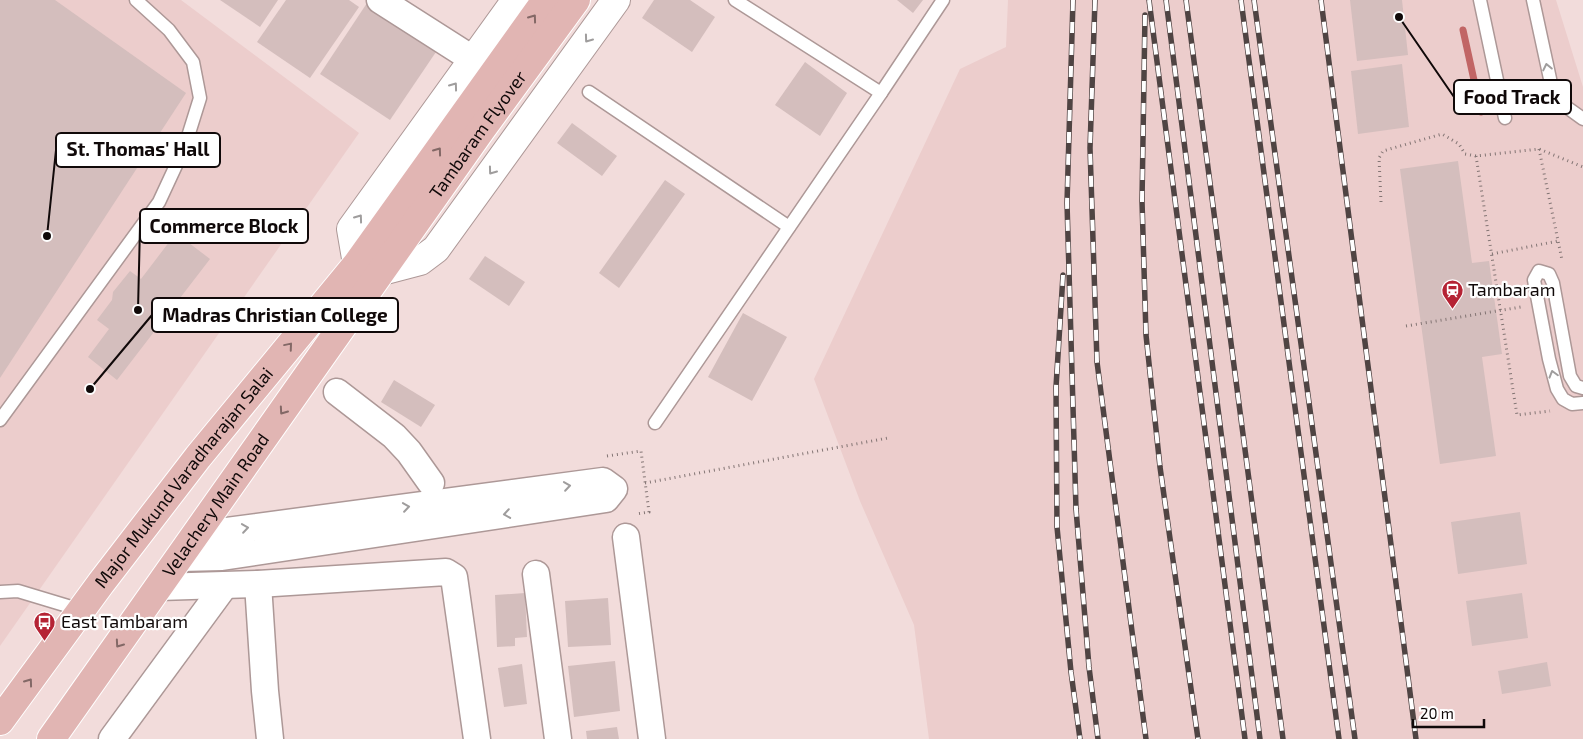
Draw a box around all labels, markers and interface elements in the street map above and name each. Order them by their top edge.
one-way arrow [527,15,536,24]
one-way arrow [585,34,594,43]
one-way arrow [1543,62,1553,71]
street label: Tambaram Flyover [424,66,531,202]
callout: Food Track [1454,80,1571,114]
one-way arrow [449,83,457,92]
text: Food Track [1464,85,1561,108]
callout: St. Thomas' Hall [56,133,220,167]
text: St. Thomas' Hall [66,137,210,160]
one-way arrow [432,147,441,156]
one-way arrow [490,165,498,174]
callout: Commerce Block [140,209,308,243]
text: Commerce Block [150,214,299,237]
one-way arrow [353,214,362,224]
station icon: Tambaram [1440,278,1464,309]
place label: Tambaram [1468,278,1555,300]
callout: Madras Christian College [152,298,398,332]
text: Madras Christian College [162,303,388,326]
one-way arrow [284,343,292,352]
street label: Major Mukund Varadharajan Salai [89,363,277,592]
one-way arrow [1548,370,1559,379]
one-way arrow [281,405,289,414]
street label: Velachery Main Road [157,429,273,581]
one-way arrow [563,481,571,492]
one-way arrow [402,502,410,513]
one-way arrow [503,508,511,518]
one-way arrow [241,523,249,534]
bus stop icon: East Tambaram [33,610,57,641]
place label: East Tambaram [61,610,188,632]
one-way arrow [116,638,125,648]
one-way arrow [23,678,32,688]
scale bar [1413,696,1484,728]
text: 20 m [1420,704,1454,722]

